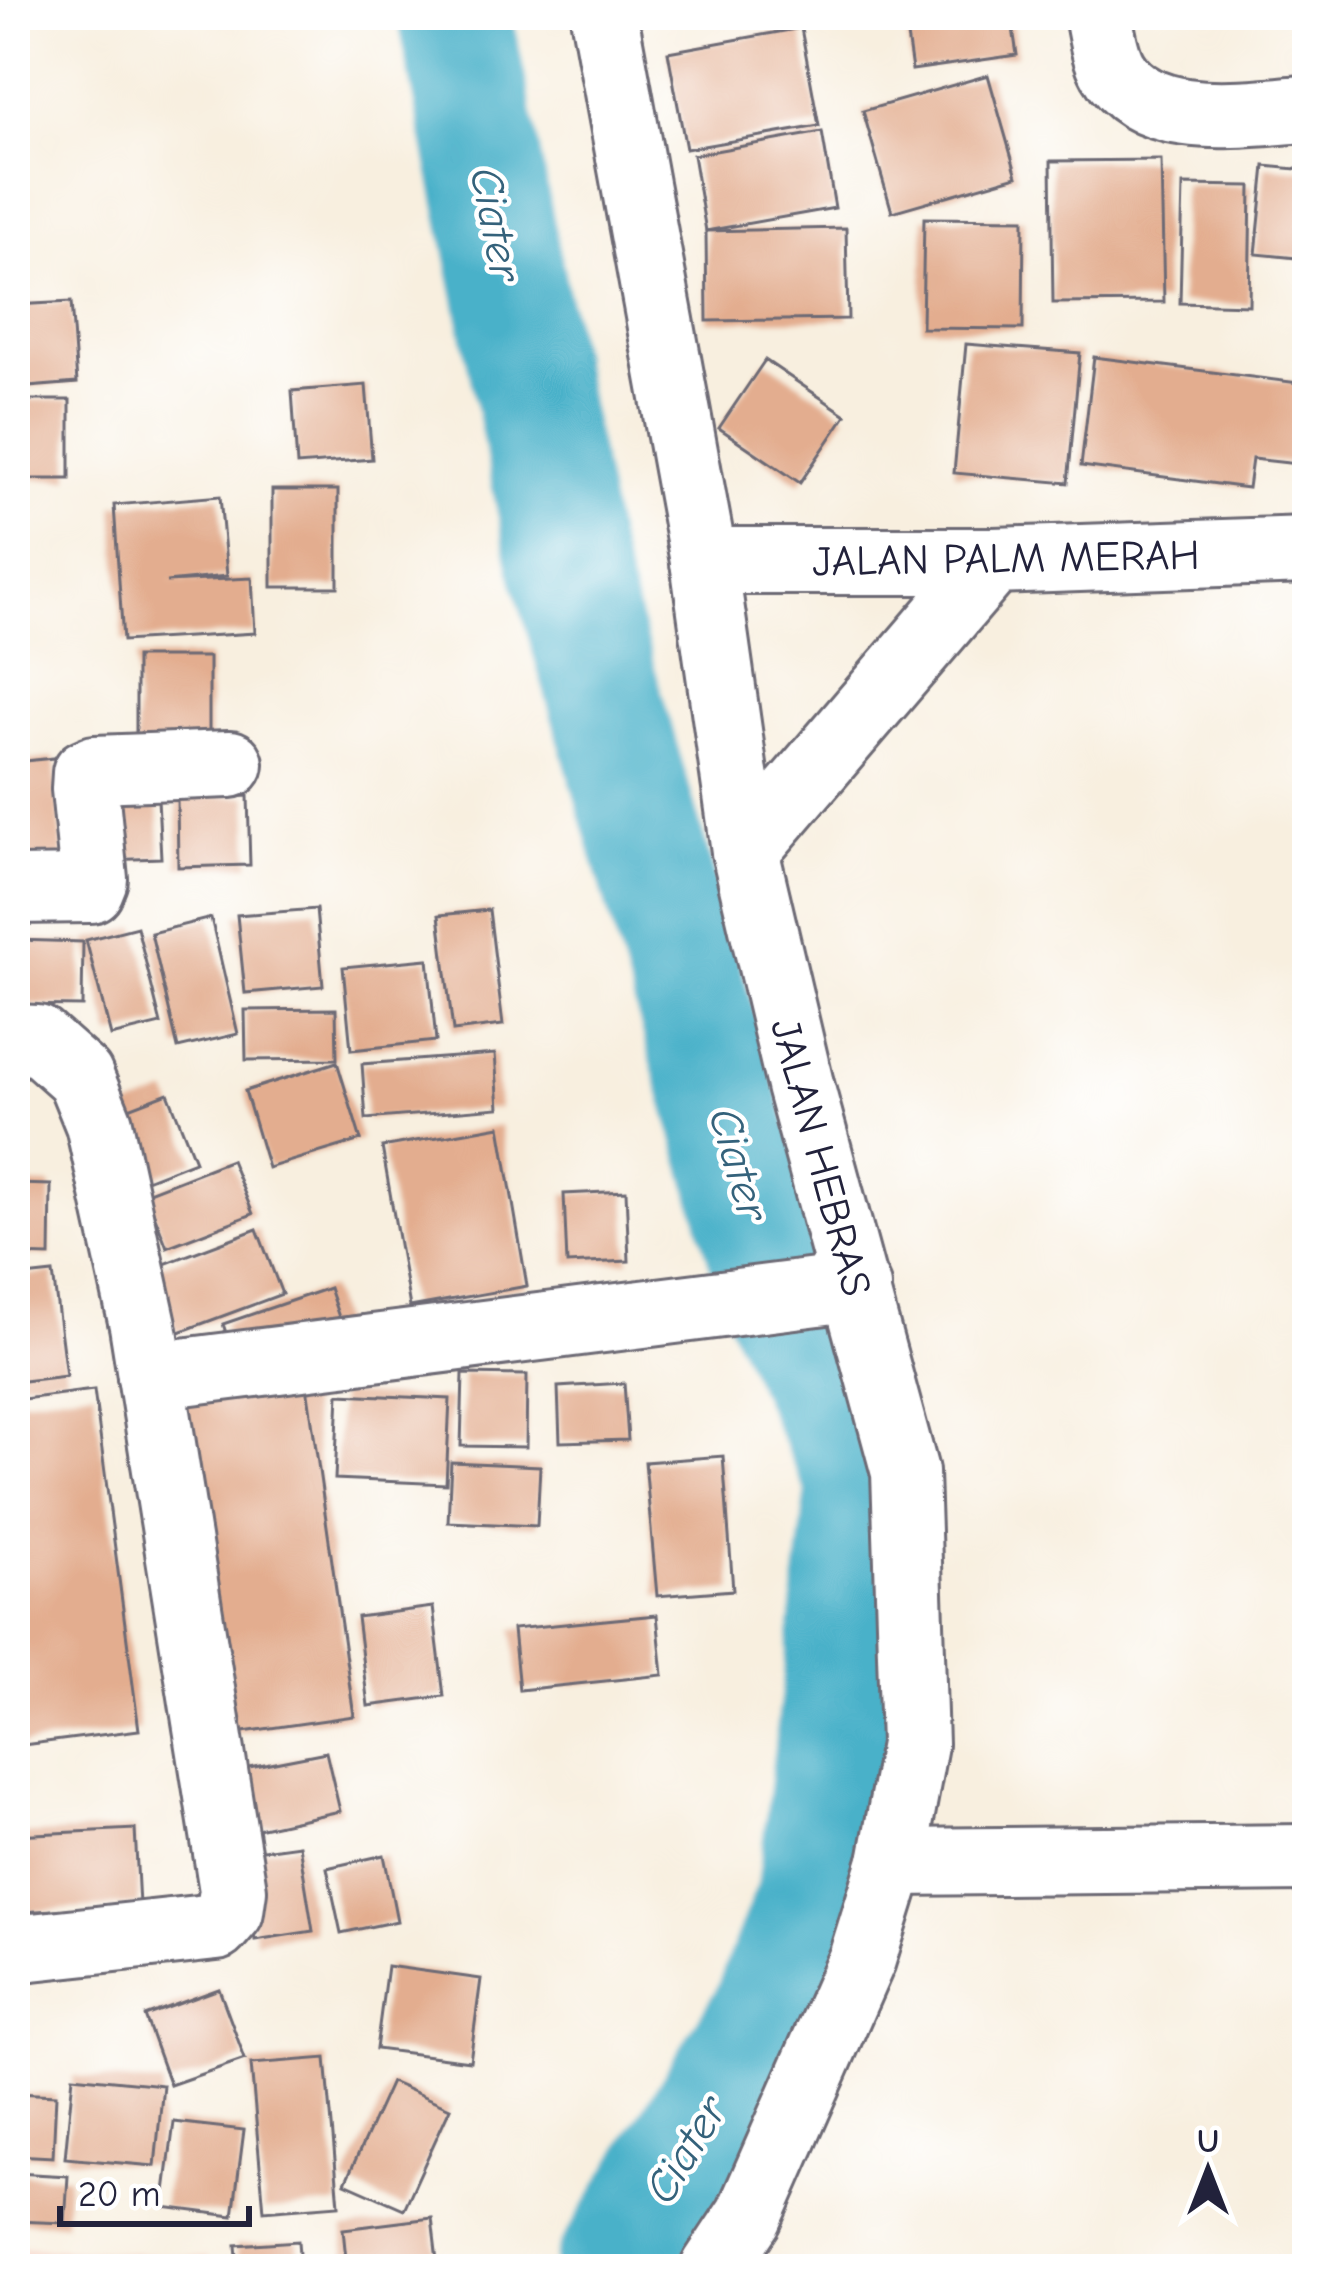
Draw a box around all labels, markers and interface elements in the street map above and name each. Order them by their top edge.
water label: Ciater [460,163,533,288]
street label: JALAN PALM MERAH [812,531,1200,586]
street label: JALAN HEBRAS [760,1013,881,1301]
water label: Ciater [698,1102,780,1229]
water label: Ciater [634,2085,739,2212]
north arrow [1148,2110,1268,2230]
text: U [1197,2122,1219,2160]
scale bar [60,2152,249,2226]
text: 20 m [78,2174,161,2215]

